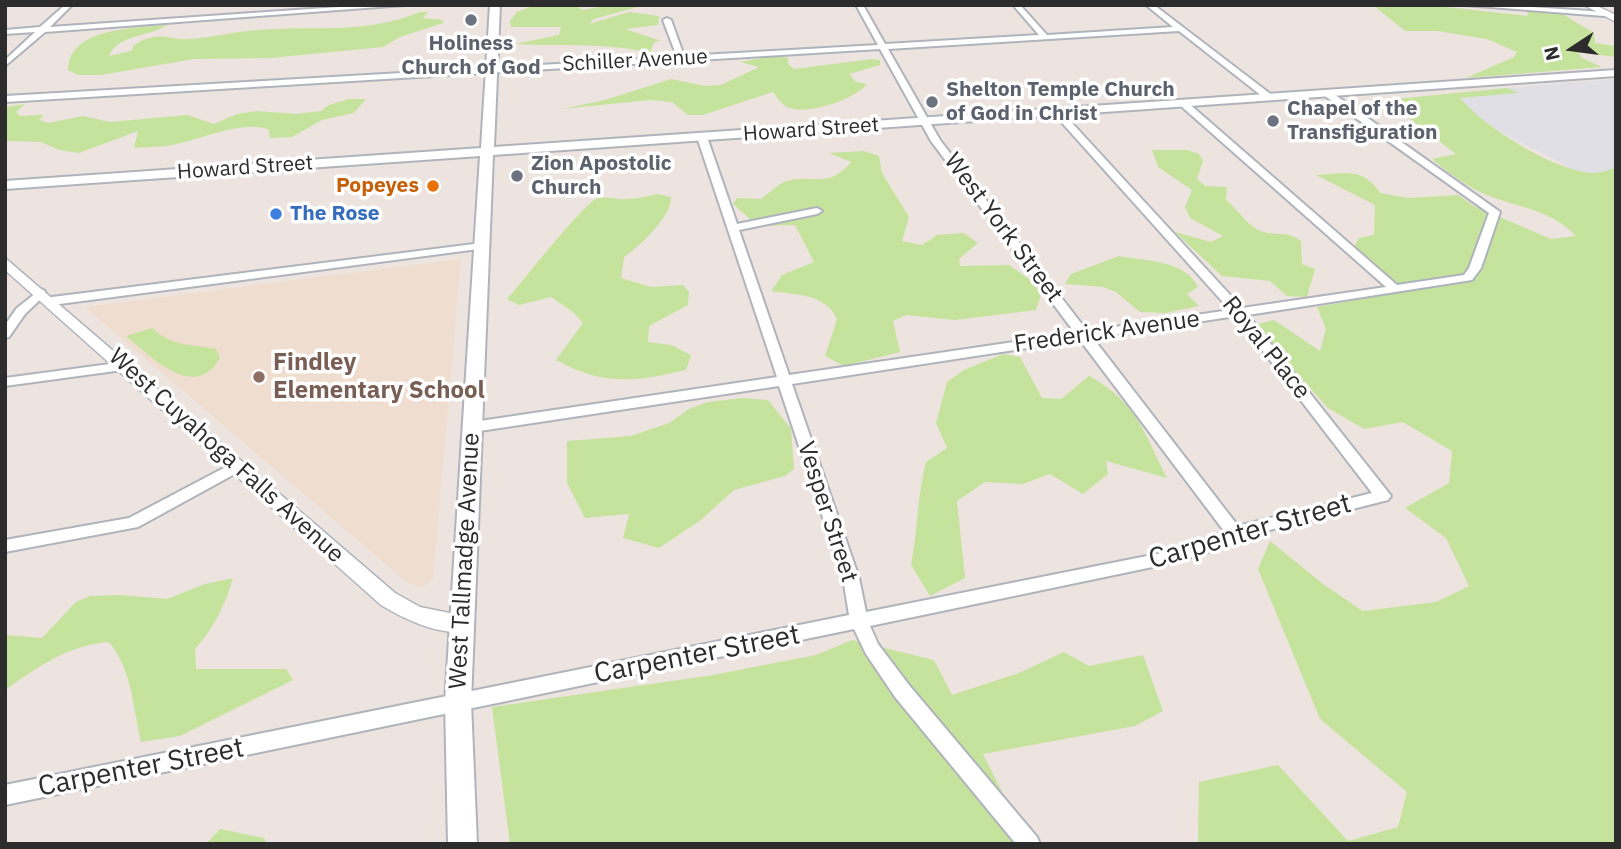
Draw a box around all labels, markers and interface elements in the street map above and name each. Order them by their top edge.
marker: Holiness Church of God [463,12,479,28]
north arrow [1537,14,1607,84]
place label: Holiness Church of God [401,31,541,81]
text: N [1538,44,1565,63]
street label: Schiller Avenue [562,45,708,77]
place label: Shelton Temple Church of God in Christ [946,77,1175,127]
marker: Shelton Temple Church of God in Christ [924,94,940,110]
place label: Chapel of the Transfiguration [1287,96,1438,146]
street label: Howard Street [742,113,880,147]
marker: Chapel of the Transfiguration [1265,113,1281,129]
street label: West York Street [938,148,1068,308]
street label: Howard Street [176,151,314,185]
place label: Zion Apostolic Church [531,151,672,201]
marker: Zion Apostolic Church [509,168,525,184]
place label: Popeyes [336,173,419,199]
marker: Popeyes [425,178,441,194]
place label: The Rose [290,201,380,227]
marker: The Rose [268,206,284,222]
street label: Royal Place [1216,291,1316,405]
street label: Frederick Avenue [1012,305,1202,359]
street label: West Cuyahoga Falls Avenue [102,343,350,569]
place label: Findley Elementary School [273,349,485,405]
marker: Findley Elementary School [251,369,267,385]
street label: West Tallmadge Avenue [444,432,486,690]
street label: Vesper Street [791,438,863,586]
street label: Carpenter Street [1145,487,1355,577]
street label: Carpenter Street [591,619,803,691]
street label: Carpenter Street [35,732,247,804]

